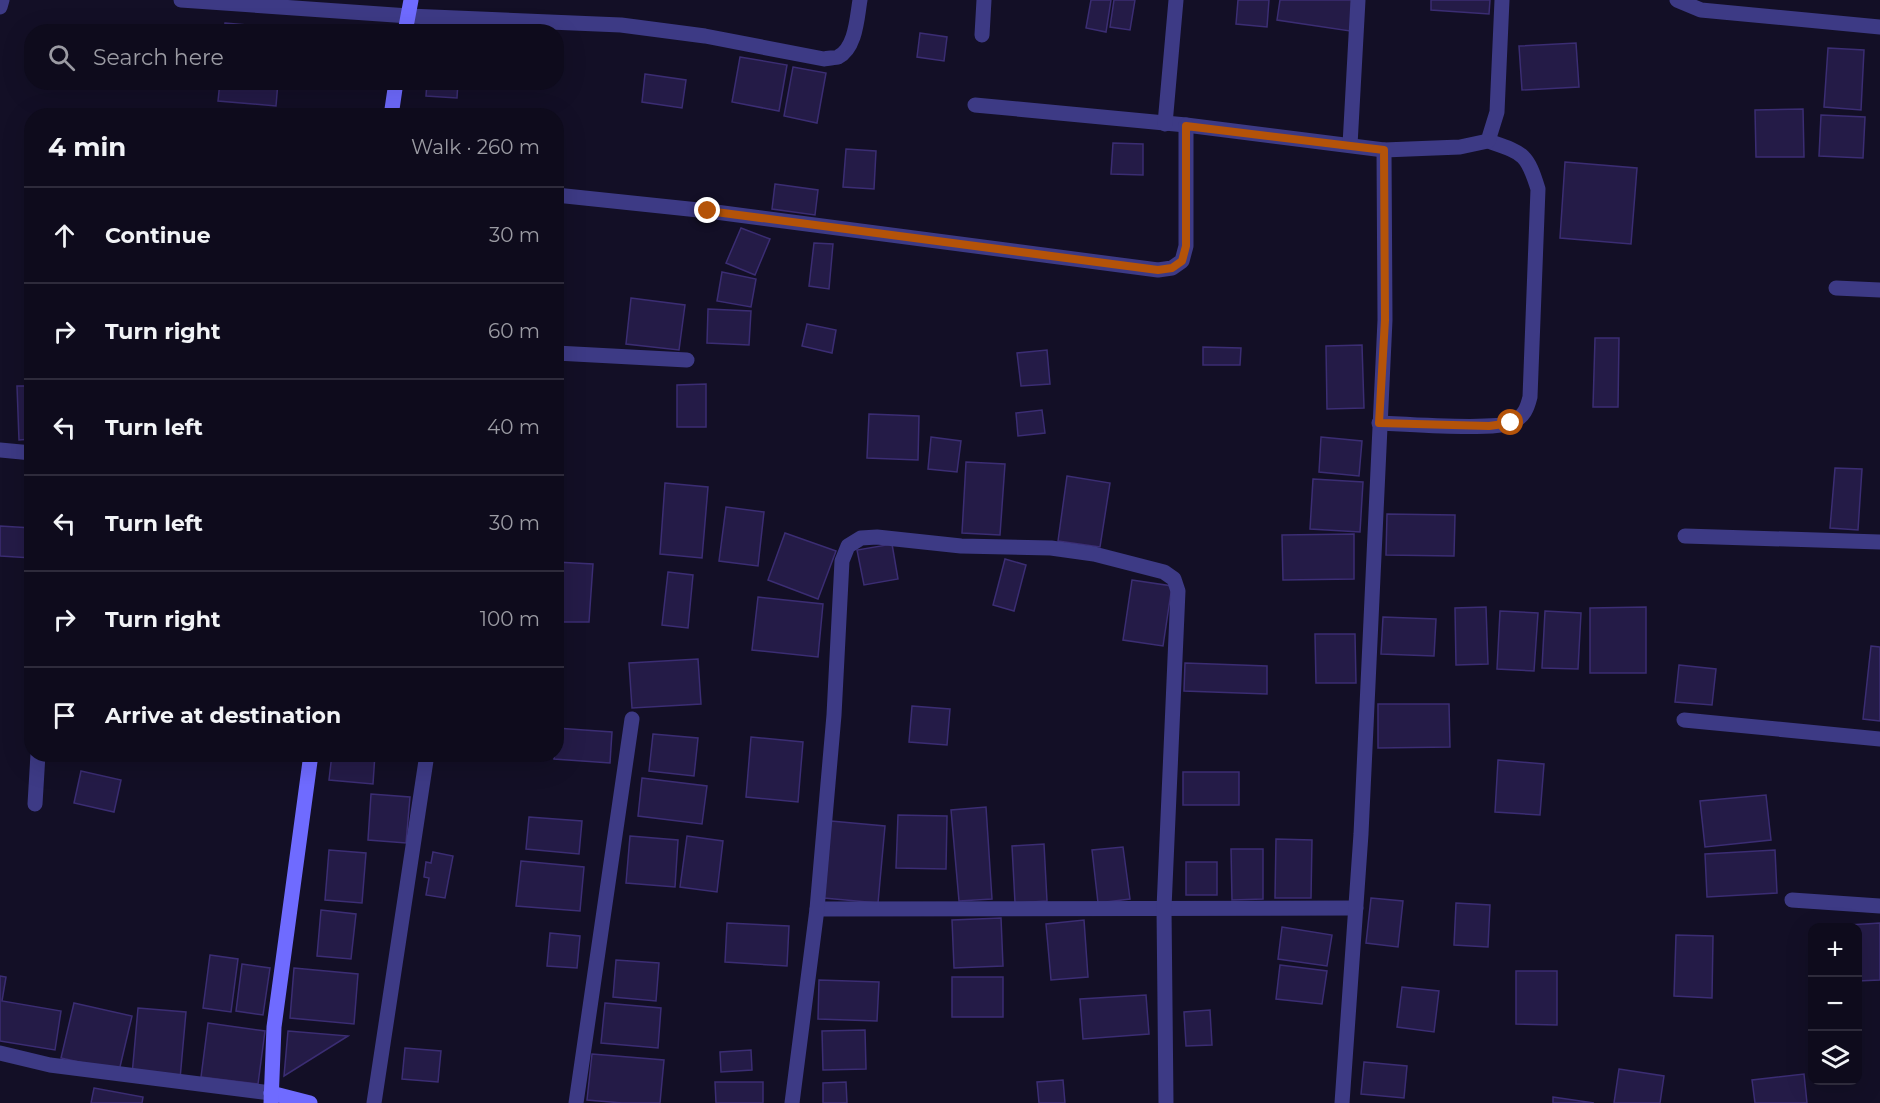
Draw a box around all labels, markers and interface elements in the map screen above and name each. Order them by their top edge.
search box [24,24,564,90]
icon: search [45,41,78,74]
text: Search here [93,44,224,71]
text: 4 min [48,131,126,163]
text: Walk · 260 m [411,135,540,159]
route end [694,197,720,223]
icon: ahead [48,219,81,252]
text: Continue [105,222,211,249]
text: 30 m [489,223,540,247]
icon: right [48,315,81,348]
text: Turn right [105,318,220,345]
text: 60 m [488,319,540,343]
route start [1497,409,1523,435]
icon: left [48,411,81,444]
text: Turn left [105,414,203,441]
text: 40 m [487,415,540,439]
icon: left [48,507,81,540]
text: Turn left [105,510,203,537]
text: 30 m [489,511,540,535]
icon: right [48,603,81,636]
text: Turn right [105,606,220,633]
text: 100 m [480,607,540,631]
icon: arrive [48,699,81,732]
text: Arrive at destination [105,702,341,729]
map controls [1808,923,1862,1085]
button: + [1808,923,1862,977]
button: − [1808,977,1862,1031]
button: layers [1808,1031,1862,1085]

